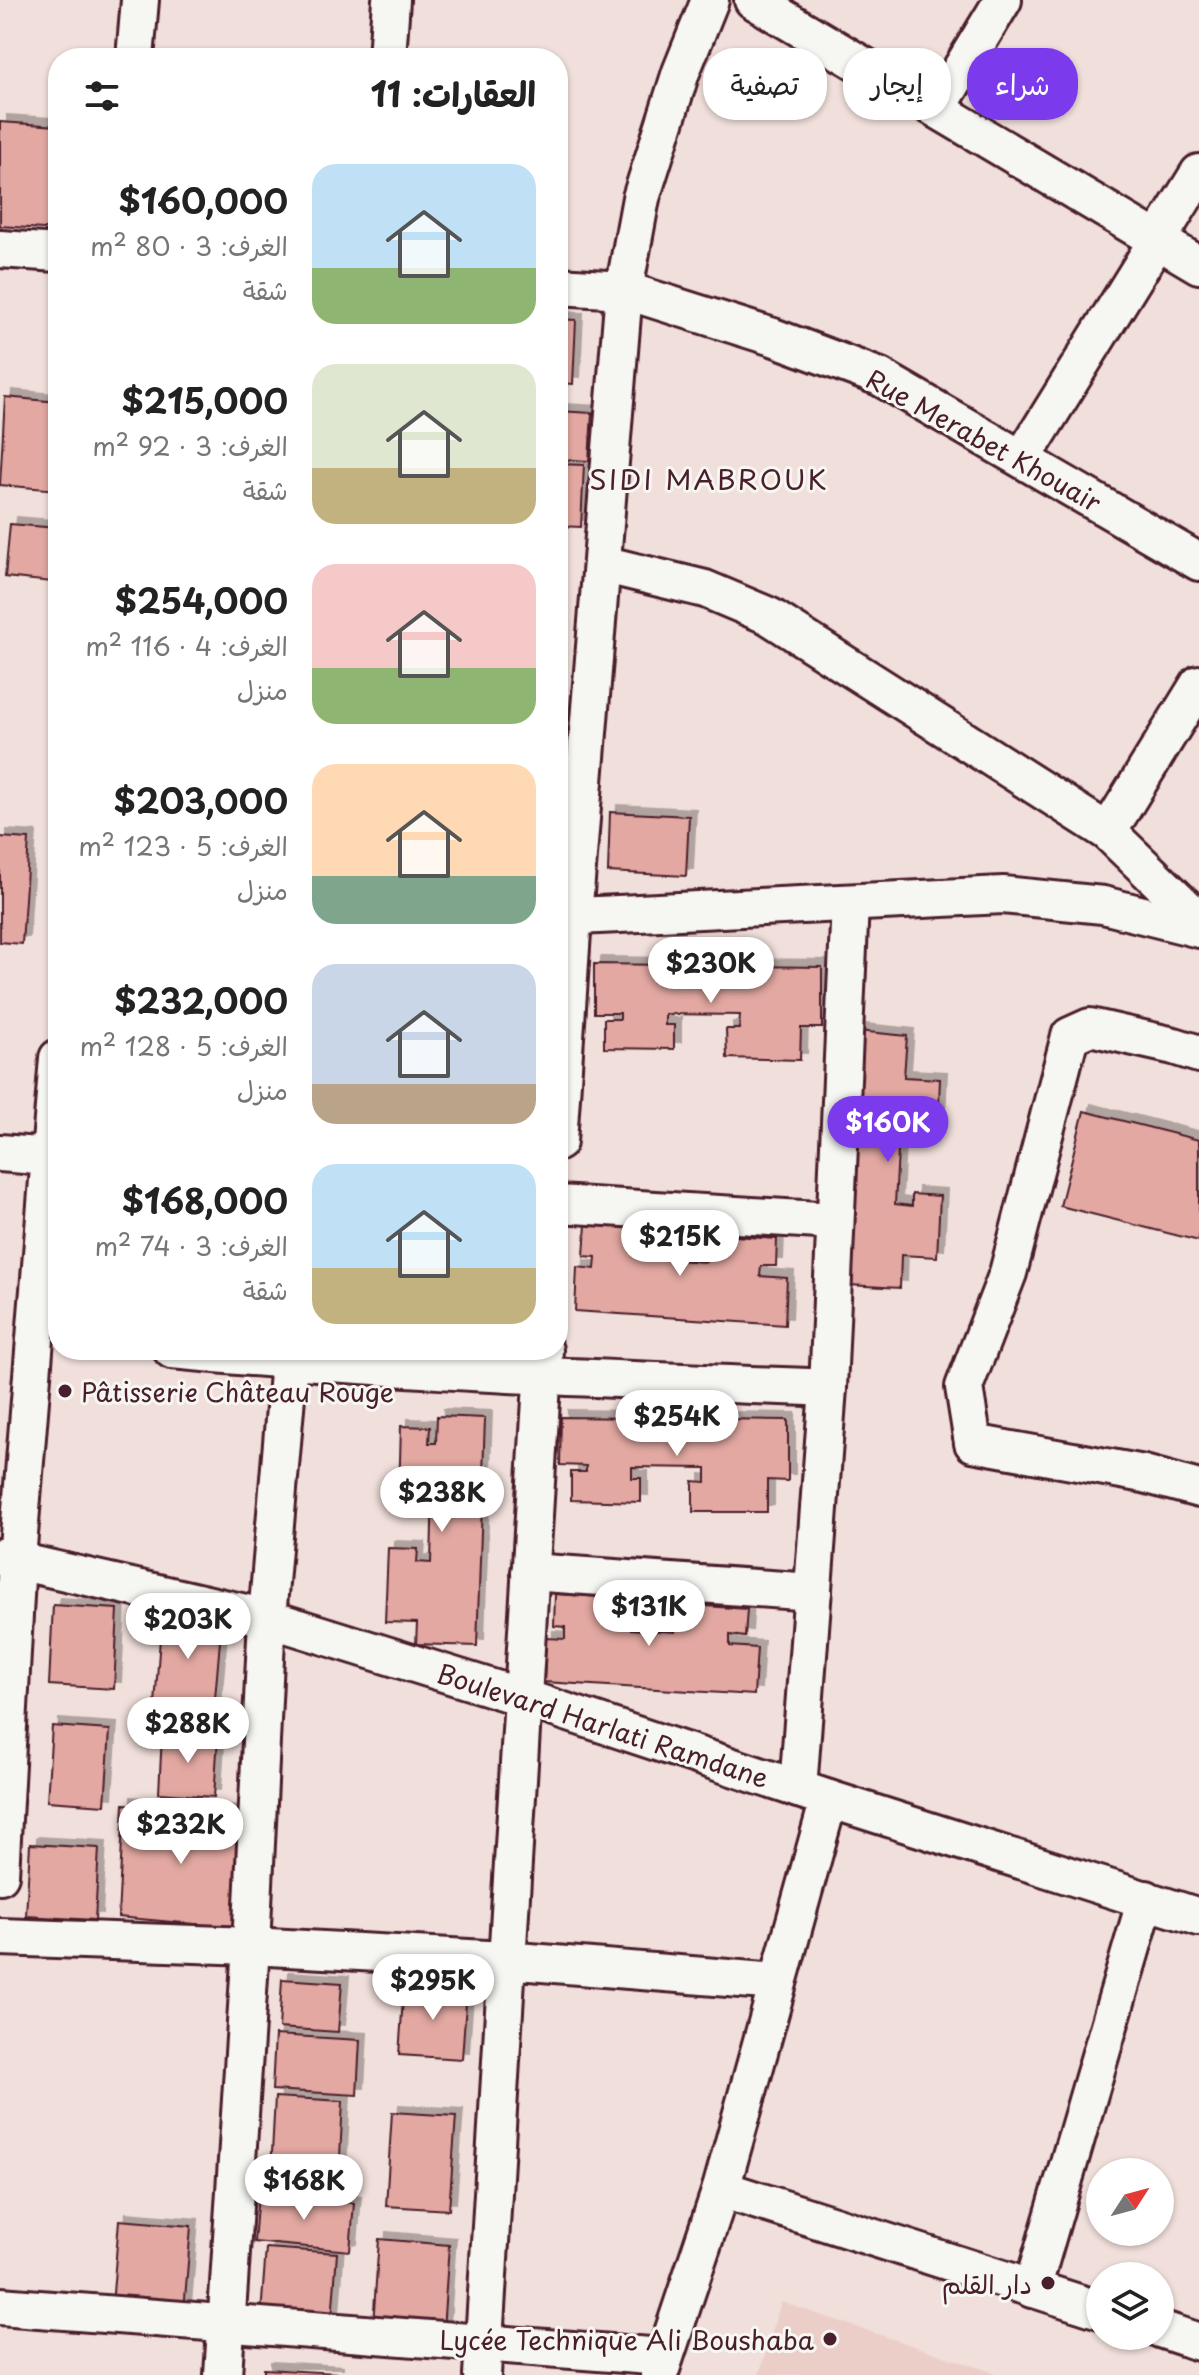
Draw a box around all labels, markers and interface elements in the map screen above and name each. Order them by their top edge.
chip: تصفية [703,48,827,120]
chip: إيجار [843,48,951,120]
chip: شراء [967,48,1078,120]
text: العقارات: 11 [370,67,536,119]
icon: filters [80,74,124,118]
text: $160,000 [119,174,288,226]
icon: home [376,196,472,292]
text: الغرف: 3 · 80 m² [90,226,288,265]
text: شقة [243,270,288,309]
street label: Rue Merabet Khouair [859,359,1109,521]
text: $215,000 [122,374,288,426]
icon: home [376,396,472,492]
text: الغرف: 3 · 92 m² [92,426,288,465]
district label: SIDI MABROUK [589,457,829,500]
text: شقة [243,470,288,509]
text: $254,000 [115,574,288,626]
icon: home [376,596,472,692]
text: الغرف: 4 · 116 m² [85,626,288,665]
text: منزل [237,670,288,709]
text: $203,000 [114,774,288,826]
icon: home [376,796,472,892]
text: الغرف: 5 · 123 m² [78,826,288,865]
text: منزل [237,870,288,909]
pin: $230K [655,937,767,1005]
text: $230K [666,943,756,982]
text: $232,000 [114,974,288,1026]
icon: home [376,996,472,1092]
text: الغرف: 5 · 128 m² [79,1026,288,1065]
text: منزل [237,1070,288,1109]
pin: $160K [832,1096,944,1164]
text: $160K [845,1102,931,1141]
text: $168,000 [122,1174,288,1226]
icon: home [376,1196,472,1292]
pin: $215K [624,1210,736,1278]
text: $215K [639,1216,721,1255]
text: الغرف: 3 · 74 m² [94,1226,288,1265]
text: شقة [243,1270,288,1309]
place label: Pâtisserie Château Rouge [81,1372,394,1411]
marker: Pâtisserie Château Rouge [56,1382,74,1400]
pin: $254K [621,1390,733,1458]
text: $254K [633,1396,721,1435]
pin: $238K [386,1466,498,1534]
text: $238K [398,1472,486,1511]
pin: $131K [593,1580,705,1648]
text: $131K [611,1586,687,1625]
pin: $203K [132,1593,244,1661]
text: $203K [144,1599,232,1638]
street label: Boulevard Harlati Ramdane [432,1653,774,1797]
pin: $288K [132,1697,244,1765]
text: $288K [145,1703,231,1742]
pin: $232K [125,1798,237,1866]
text: $232K [136,1804,226,1843]
pin: $295K [377,1954,489,2022]
text: $295K [390,1960,476,1999]
pin: $168K [248,2154,360,2222]
north arrow [1086,2158,1174,2246]
map controls [1086,2158,1174,2350]
text: $168K [263,2160,345,2199]
button: layers [1086,2262,1174,2350]
place label: دار القلم [942,2264,1032,2305]
marker: دار القلم [1039,2274,1057,2292]
place label: Lycée Technique Ali Boushaba [440,2320,815,2359]
marker: Lycée Technique Ali Boushaba [821,2330,839,2348]

